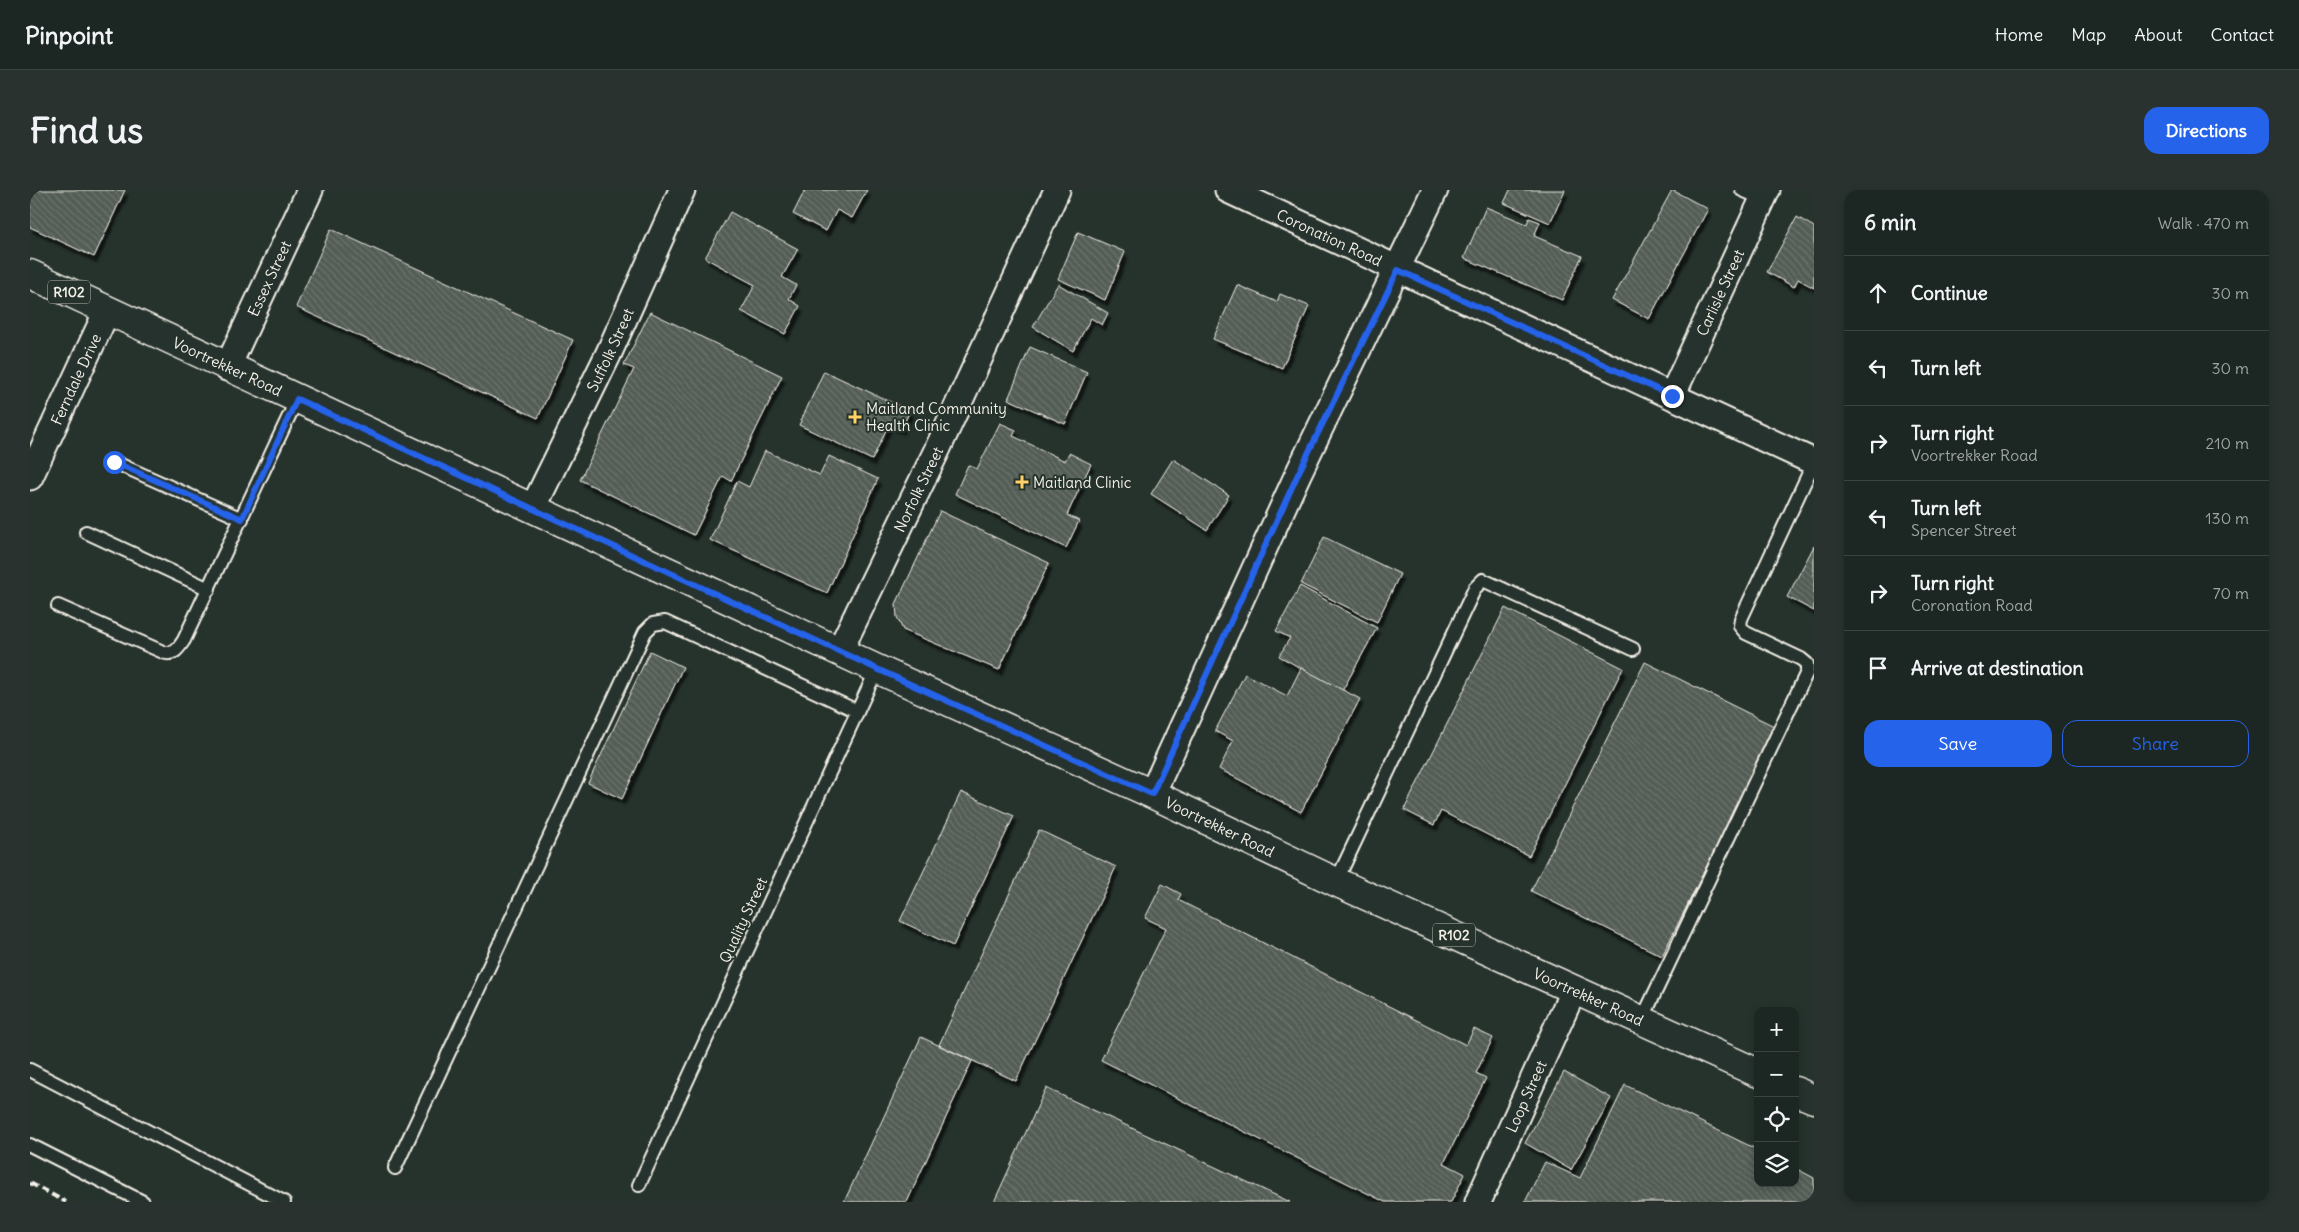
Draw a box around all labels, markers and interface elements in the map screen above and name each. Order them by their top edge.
text: Pinpoint [25,20,113,50]
text: Home [1995,23,2043,46]
text: Map [2071,23,2106,46]
text: About [2134,23,2182,46]
text: Contact [2210,23,2274,46]
button: Directions [2144,107,2269,154]
text: Find us [30,108,143,152]
street label: Coronation Road [1274,204,1386,270]
text: 6 min [1864,209,1916,236]
text: Walk · 470 m [2158,213,2249,233]
street label: Essex Street [243,237,295,319]
street label: Carlisle Street [1692,246,1748,339]
icon: ahead [1864,279,1892,307]
road number: R102 [48,280,90,304]
text: Continue [1911,281,1988,305]
text: 30 m [2212,283,2249,303]
street label: Suffolk Street [582,305,637,394]
street label: Ferndale Drive [46,330,105,428]
street label: Voortrekker Road [170,332,286,400]
icon: left [1864,354,1892,382]
text: Turn left [1911,356,1981,380]
text: 30 m [2212,358,2249,378]
route end [1661,385,1684,408]
place label: Maitland Community Health Clinic [866,399,1007,435]
marker: Maitland Community Health Clinic [848,410,862,424]
text: Turn right [1911,421,1994,445]
icon: right [1864,429,1892,457]
text: 210 m [2206,433,2249,453]
street label: Norfolk Street [889,443,947,535]
text: Voortrekker Road [1911,445,2038,465]
route start [103,451,126,474]
place label: Maitland Clinic [1033,473,1132,492]
marker: Maitland Clinic [1015,475,1029,489]
text: Turn left [1911,496,1981,520]
icon: left [1864,504,1892,532]
text: 130 m [2205,508,2249,528]
text: Spencer Street [1911,520,2016,540]
text: Turn right [1911,571,1994,595]
icon: right [1864,579,1892,607]
text: 70 m [2213,583,2249,603]
text: Coronation Road [1911,595,2033,615]
icon: arrive [1864,654,1892,682]
text: Arrive at destination [1911,656,2084,680]
button: Save [1864,720,2052,767]
button: Share [2062,720,2249,767]
street label: Voortrekker Road [1162,792,1278,861]
street label: Quality Street [715,874,771,966]
road number: R102 [1433,924,1475,946]
street label: Voortrekker Road [1531,963,1647,1030]
map controls [1754,1007,1799,1187]
button: + [1754,1007,1799,1052]
button: − [1754,1052,1799,1097]
street label: Loop Street [1501,1057,1550,1135]
button: locate [1754,1097,1799,1142]
button: layers [1754,1142,1799,1187]

